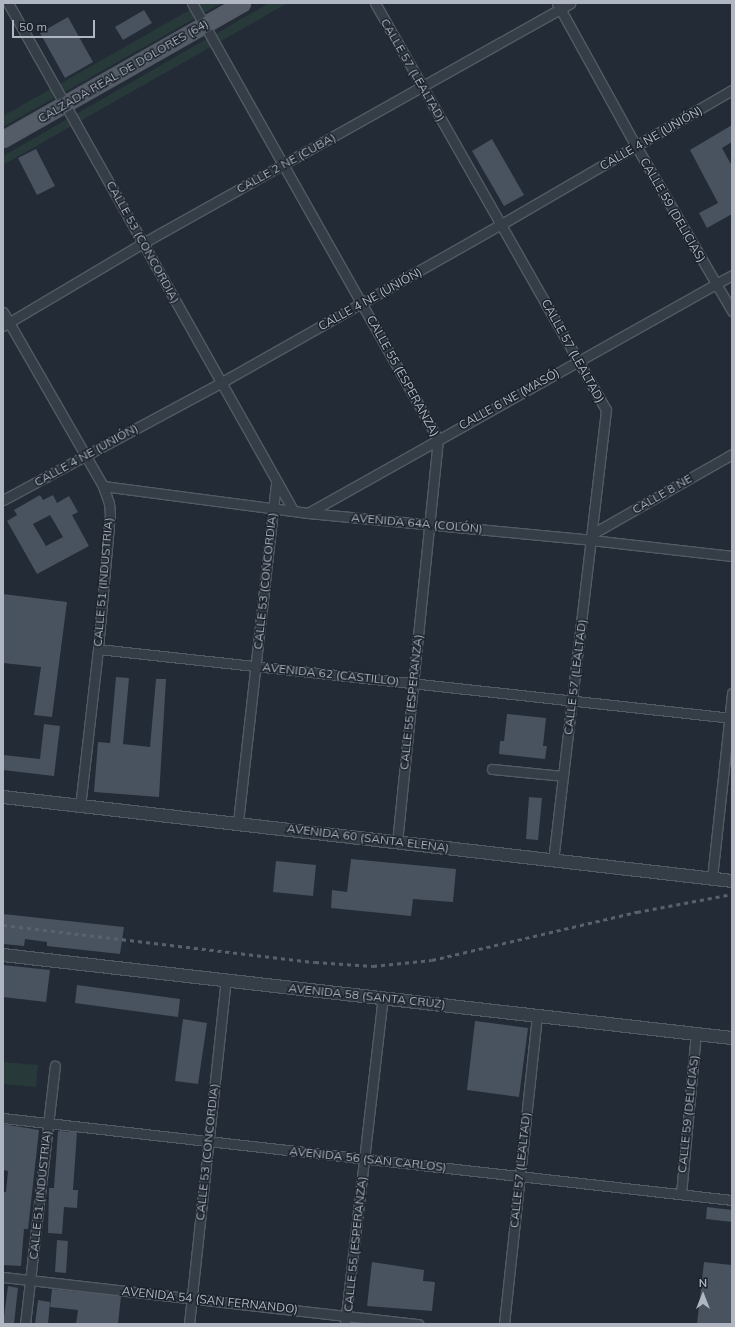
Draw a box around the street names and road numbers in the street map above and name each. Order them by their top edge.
street label: CALZADA REAL DE DOLORES (64) [35,16,211,126]
street label: CALLE 57 (LEALTAD) [378,16,448,124]
street label: CALLE 4 NE (UNIÓN) [597,103,705,173]
street label: CALLE 2 NE (CUBA) [234,130,338,196]
street label: CALLE 59 (DELICIAS) [637,155,709,265]
street label: CALLE 53 (CONCORDIA) [103,178,183,306]
street label: CALLE 4 NE (UNIÓN) [316,265,424,333]
street label: CALLE 57 (LEALTAD) [538,297,608,405]
street label: CALLE 55 (ESPERANZA) [364,313,442,439]
street label: CALLE 6 NE (MASÓ) [456,365,562,433]
street label: CALLE 4 NE (UNIÓN) [32,421,140,489]
street label: CALLE 8 NE [630,471,694,517]
street label: AVENIDA 64A (COLÓN) [351,510,483,536]
street label: CALLE 53 (CONCORDIA) [251,512,279,650]
street label: CALLE 51 (INDUSTRIA) [90,517,116,647]
street label: CALLE 57 (LEALTAD) [561,618,589,736]
street label: CALLE 55 (ESPERANZA) [397,633,425,771]
street label: AVENIDA 62 (CASTILLO) [262,660,400,688]
street label: AVENIDA 60 (SANTA ELENA) [286,821,450,855]
street label: AVENIDA 58 (SANTA CRUZ) [288,981,446,1011]
street label: CALLE 59 (DELICIAS) [675,1054,701,1174]
street label: CALLE 53 (CONCORDIA) [193,1083,221,1221]
street label: CALLE 57 (LEALTAD) [507,1111,533,1229]
street label: CALLE 51 (INDUSTRIA) [26,1130,54,1260]
street label: AVENIDA 56 (SAN CARLOS) [289,1144,447,1174]
street label: CALLE 55 (ESPERANZA) [341,1175,369,1313]
street label: AVENIDA 54 (SAN FERNANDO) [121,1284,299,1316]

